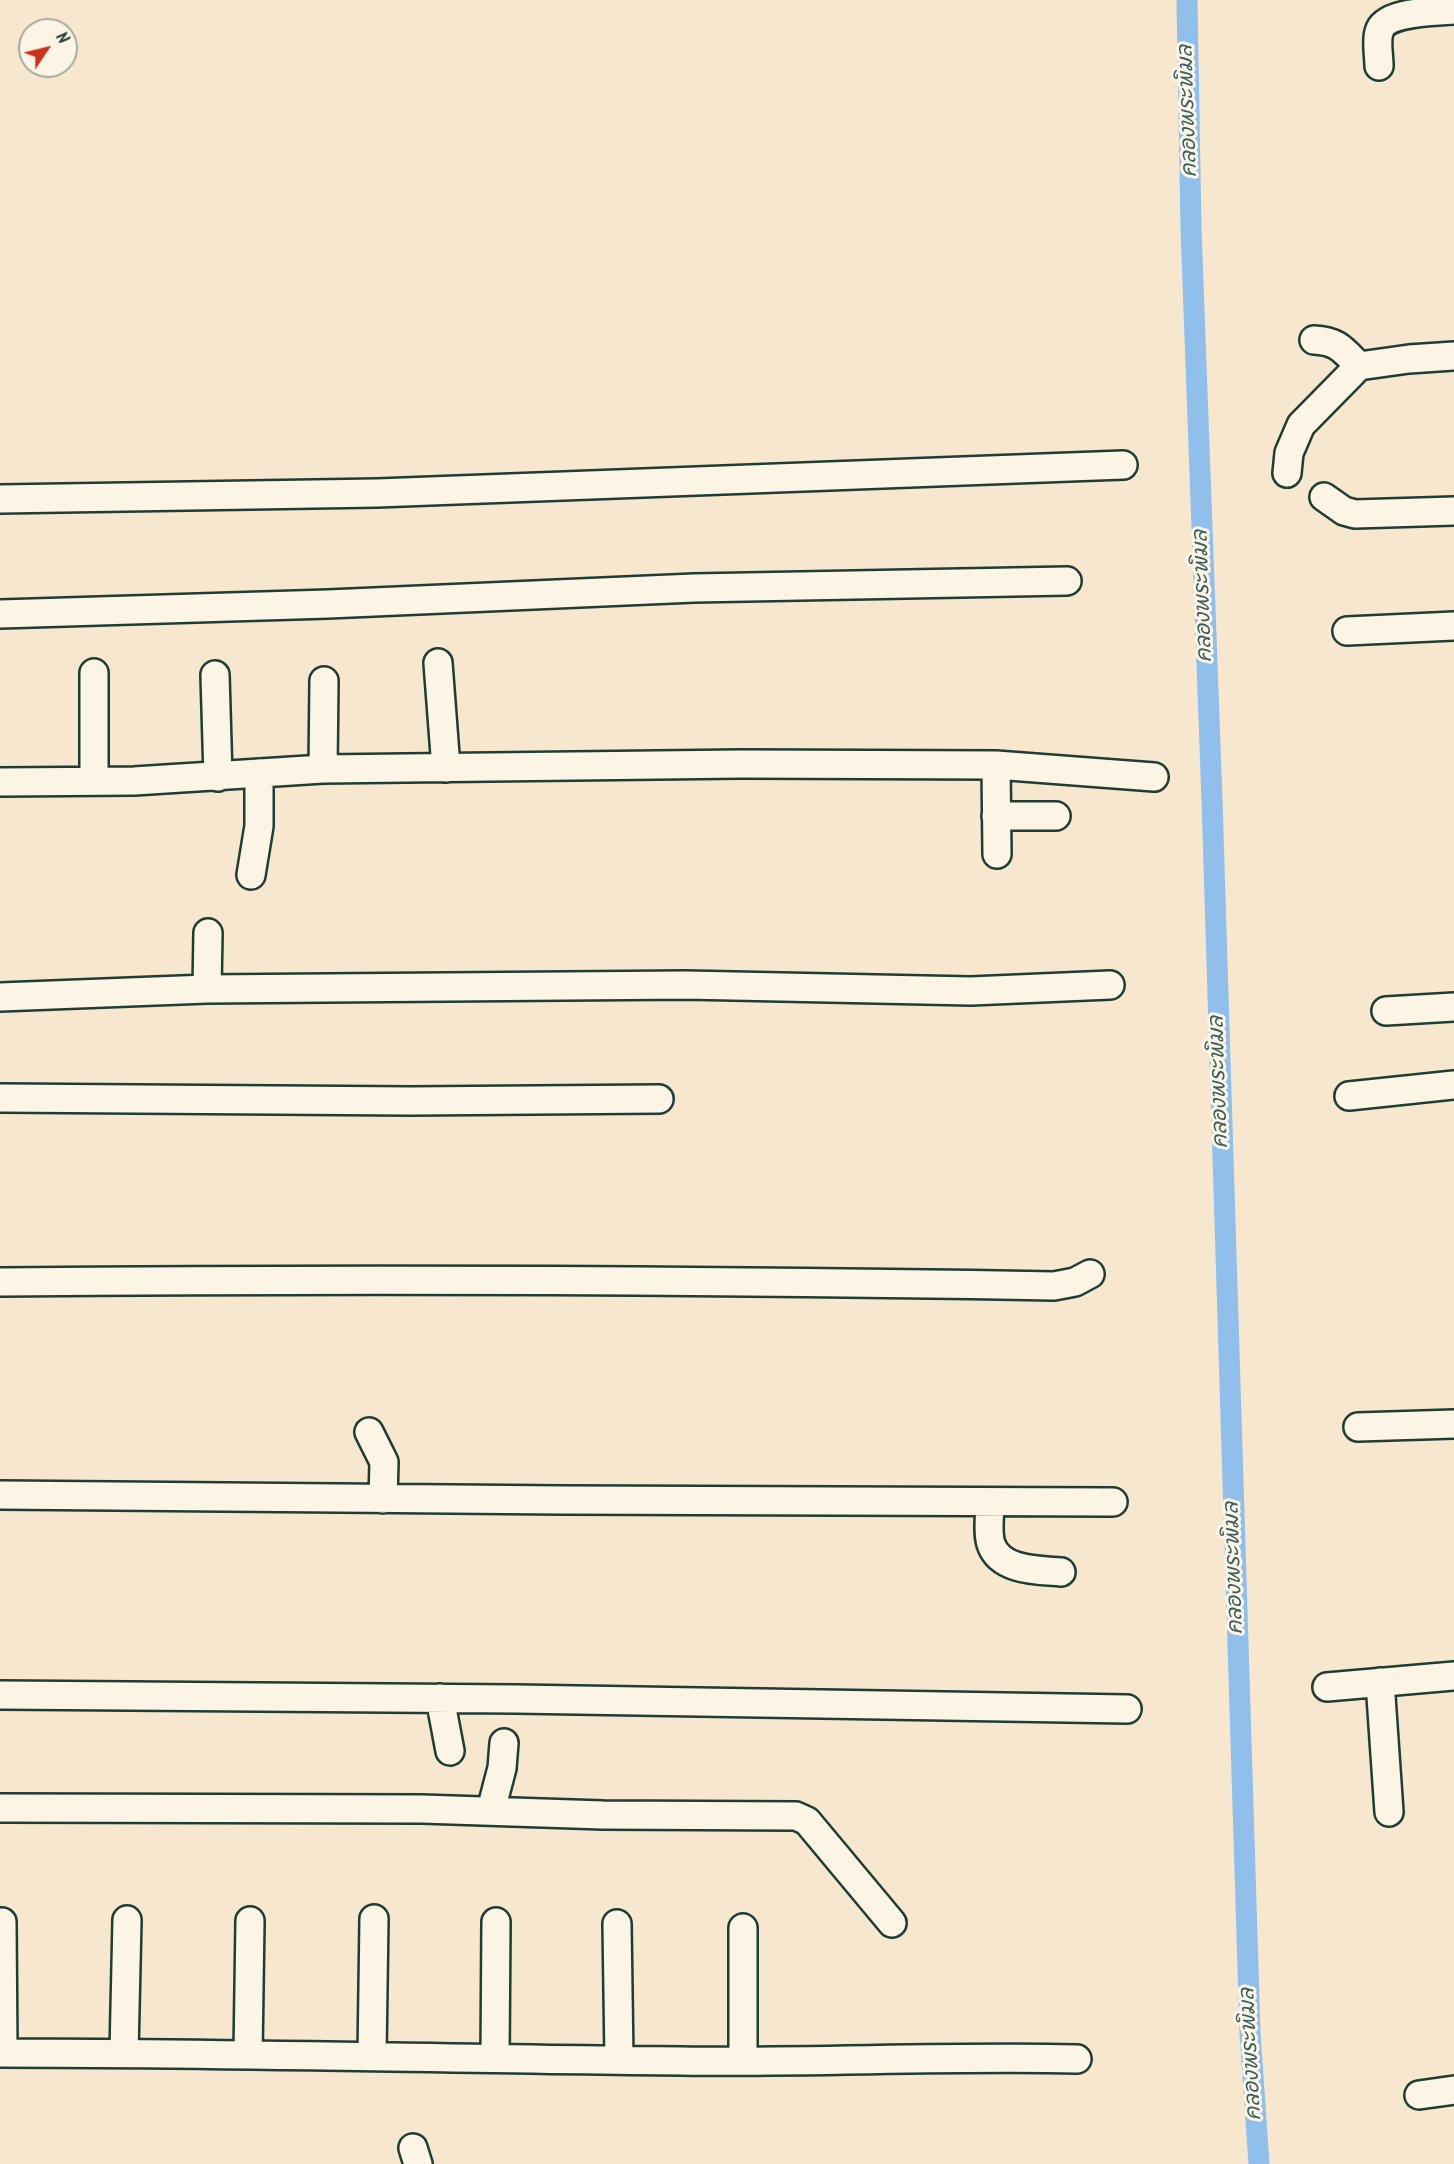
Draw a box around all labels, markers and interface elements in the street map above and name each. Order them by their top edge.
north arrow [18,18,78,78]
text: N [48,27,75,50]
water label: คลองพระพิมล [1175,44,1205,178]
water label: คลองพระพิมล [1190,529,1220,663]
water label: คลองพระพิมล [1206,1015,1236,1149]
water label: คลองพระพิมล [1221,1501,1251,1635]
water label: คลองพระพิมล [1237,1987,1269,2121]

